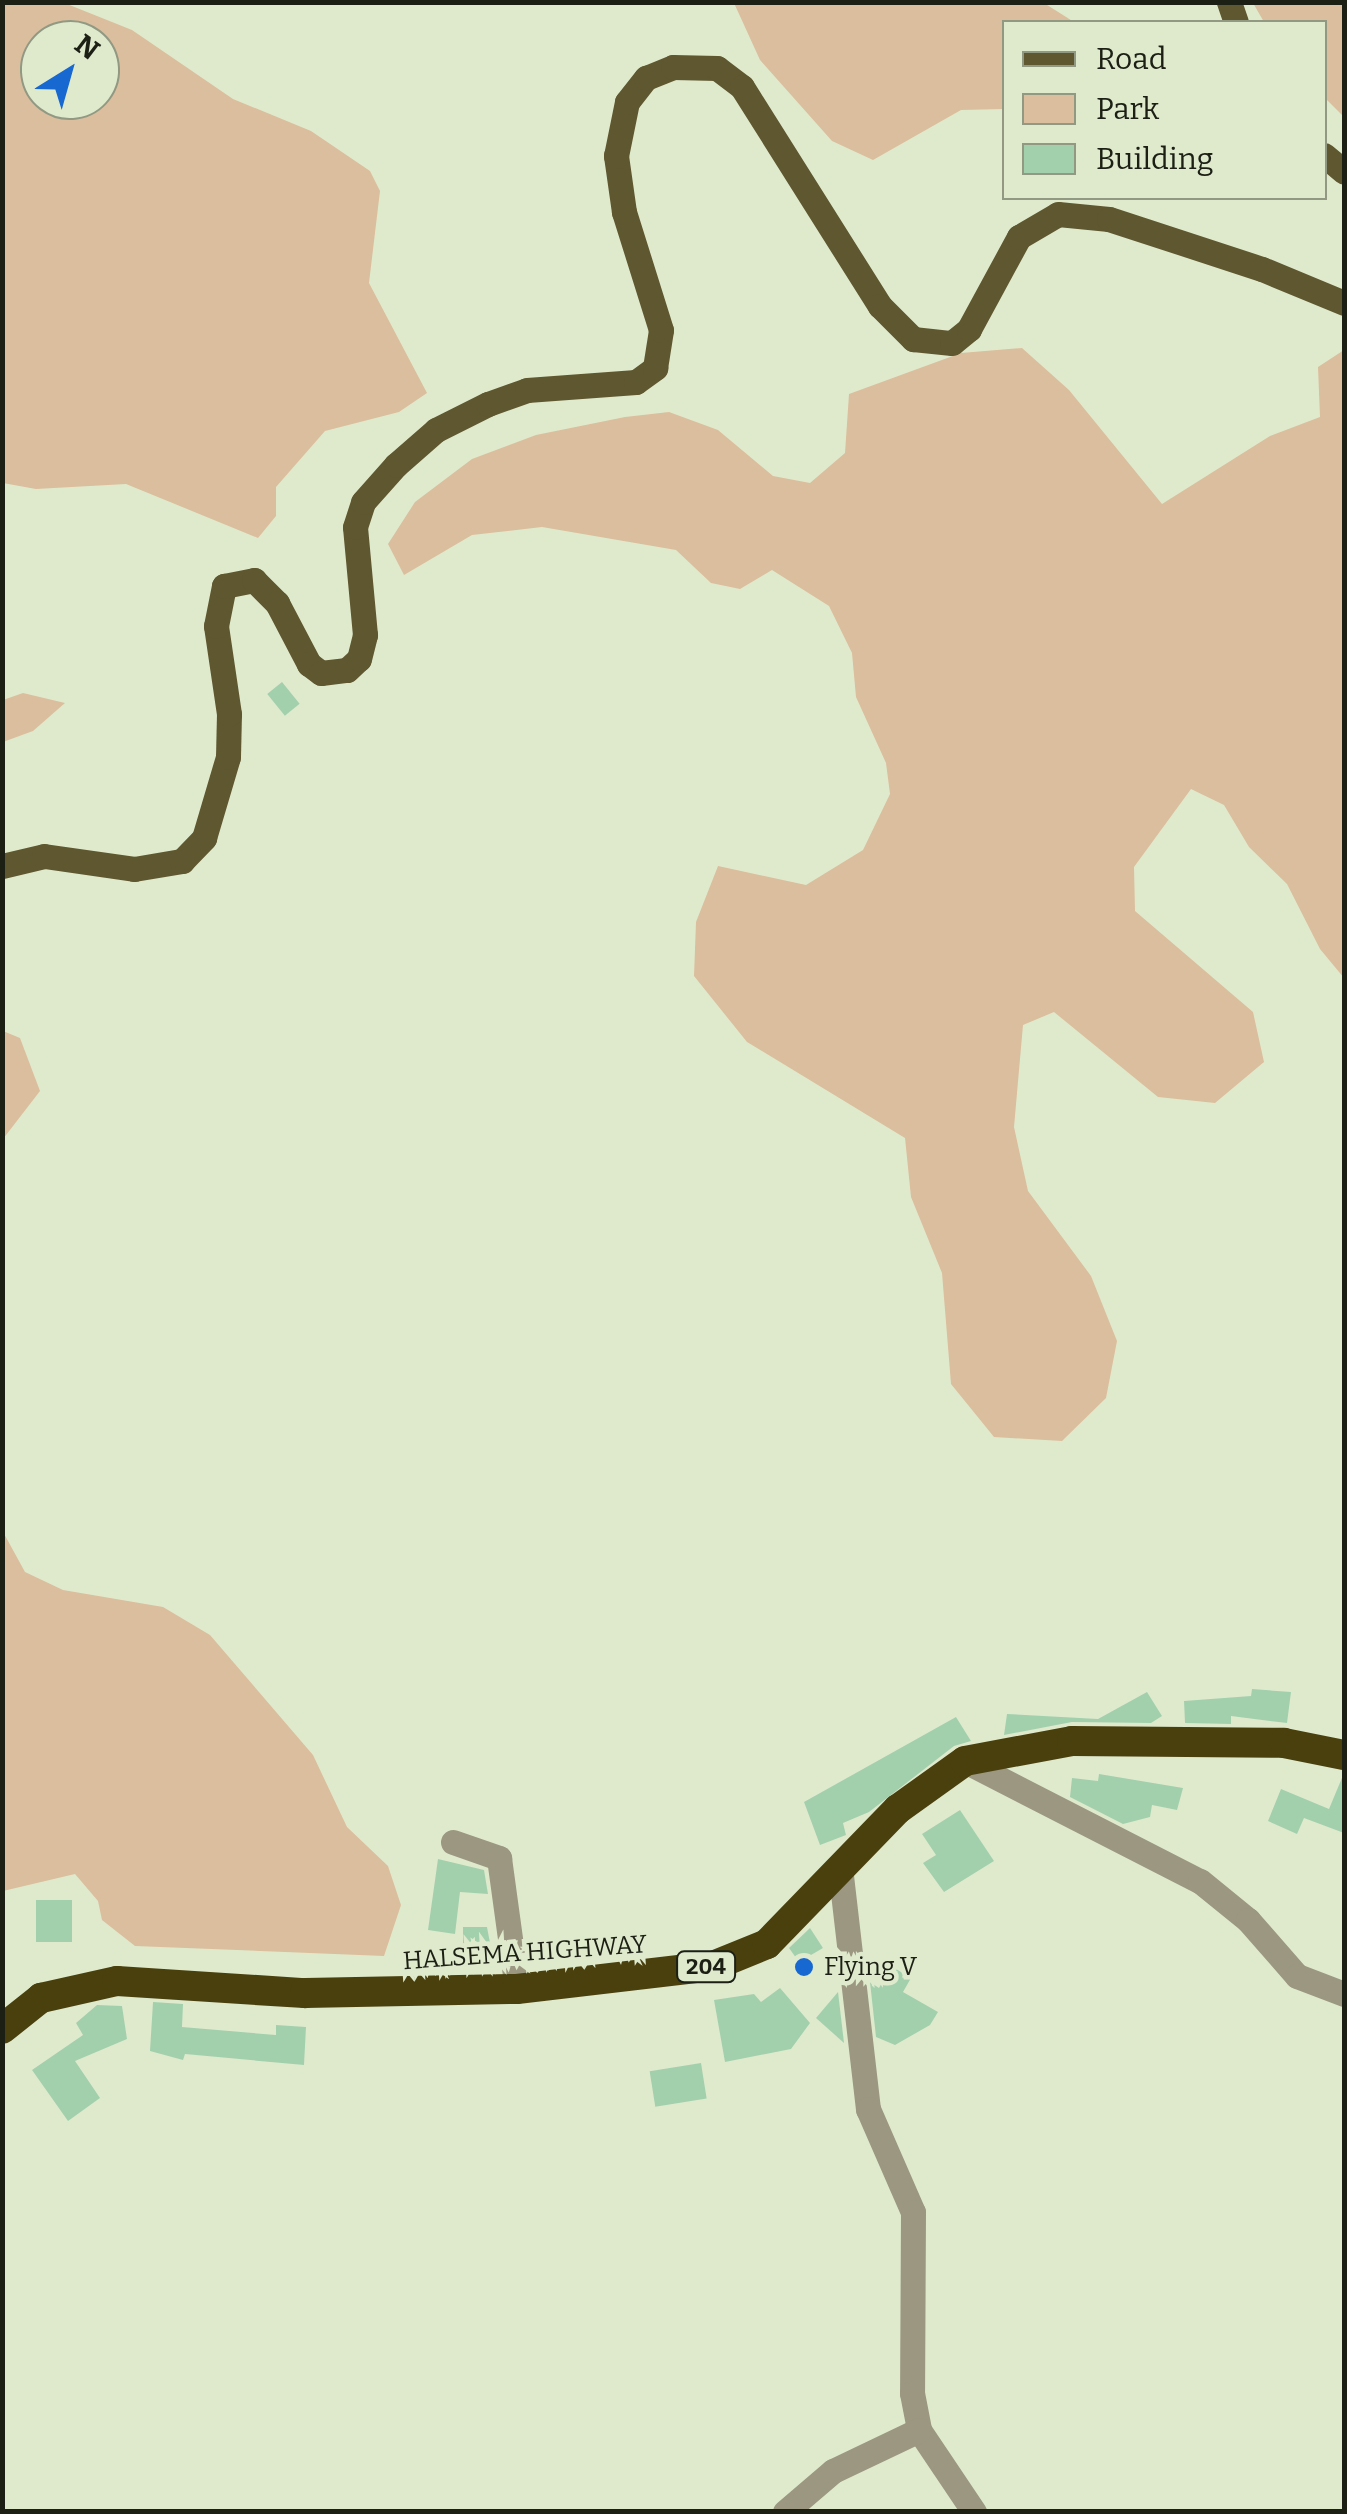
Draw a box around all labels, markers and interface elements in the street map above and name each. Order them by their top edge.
north arrow [20,20,120,120]
legend [1002,20,1327,200]
text: N [69,28,106,67]
text: Road [1096,41,1167,77]
text: Park [1096,91,1159,127]
text: Building [1096,141,1214,177]
street label: HALSEMA HIGHWAY [402,1930,648,1976]
road number: 204 [676,1950,736,1984]
place label: Flying V [824,1952,917,1982]
marker: Flying V [793,1956,815,1978]

